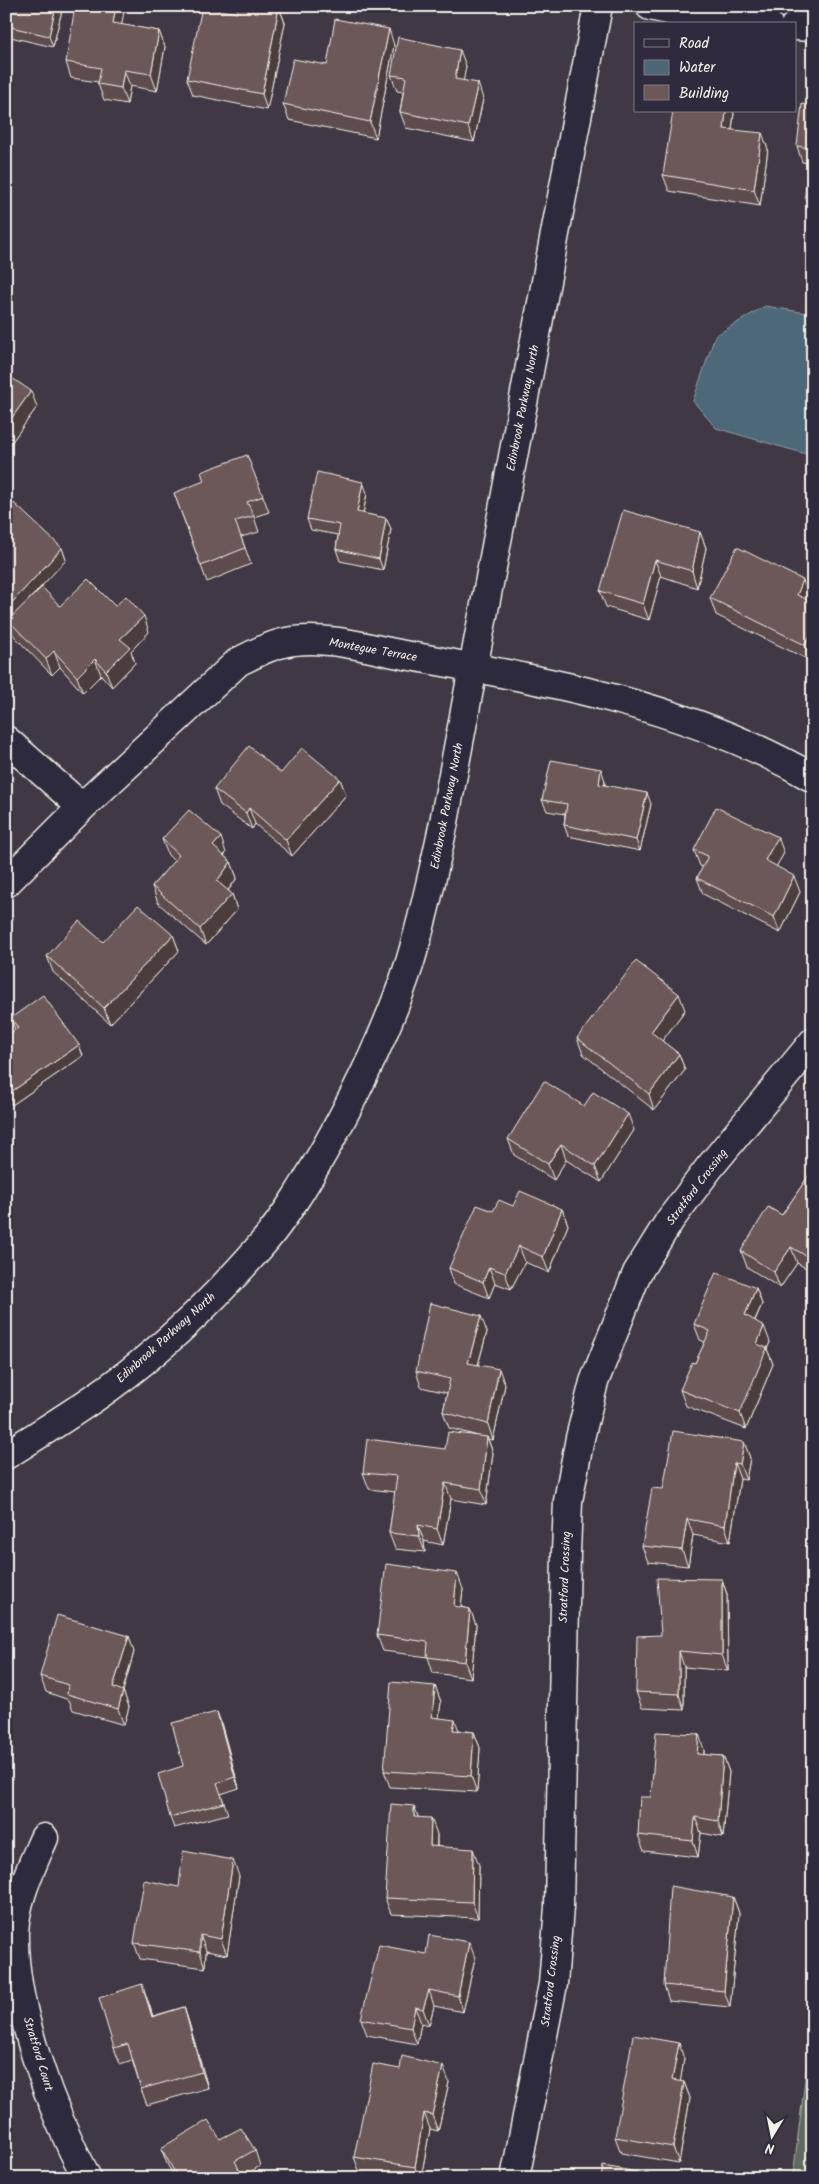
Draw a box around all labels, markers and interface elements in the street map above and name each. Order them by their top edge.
legend [634,22,796,112]
text: Road [679,32,710,56]
text: Water [679,56,716,80]
text: Building [679,82,729,106]
street label: Edinbrook Parkway North [501,343,545,473]
street label: Montegue Terrace [327,633,419,667]
street label: Edinbrook Parkway North [425,741,469,871]
street label: Stratford Crossing [662,1144,732,1229]
street label: Edinbrook Parkway North [112,1288,220,1388]
street label: Stratford Crossing [554,1531,576,1623]
street label: Stratford Crossing [536,1934,566,2028]
street label: Stratford Court [18,2014,58,2094]
north arrow [746,2112,796,2162]
text: N [763,2136,776,2159]

